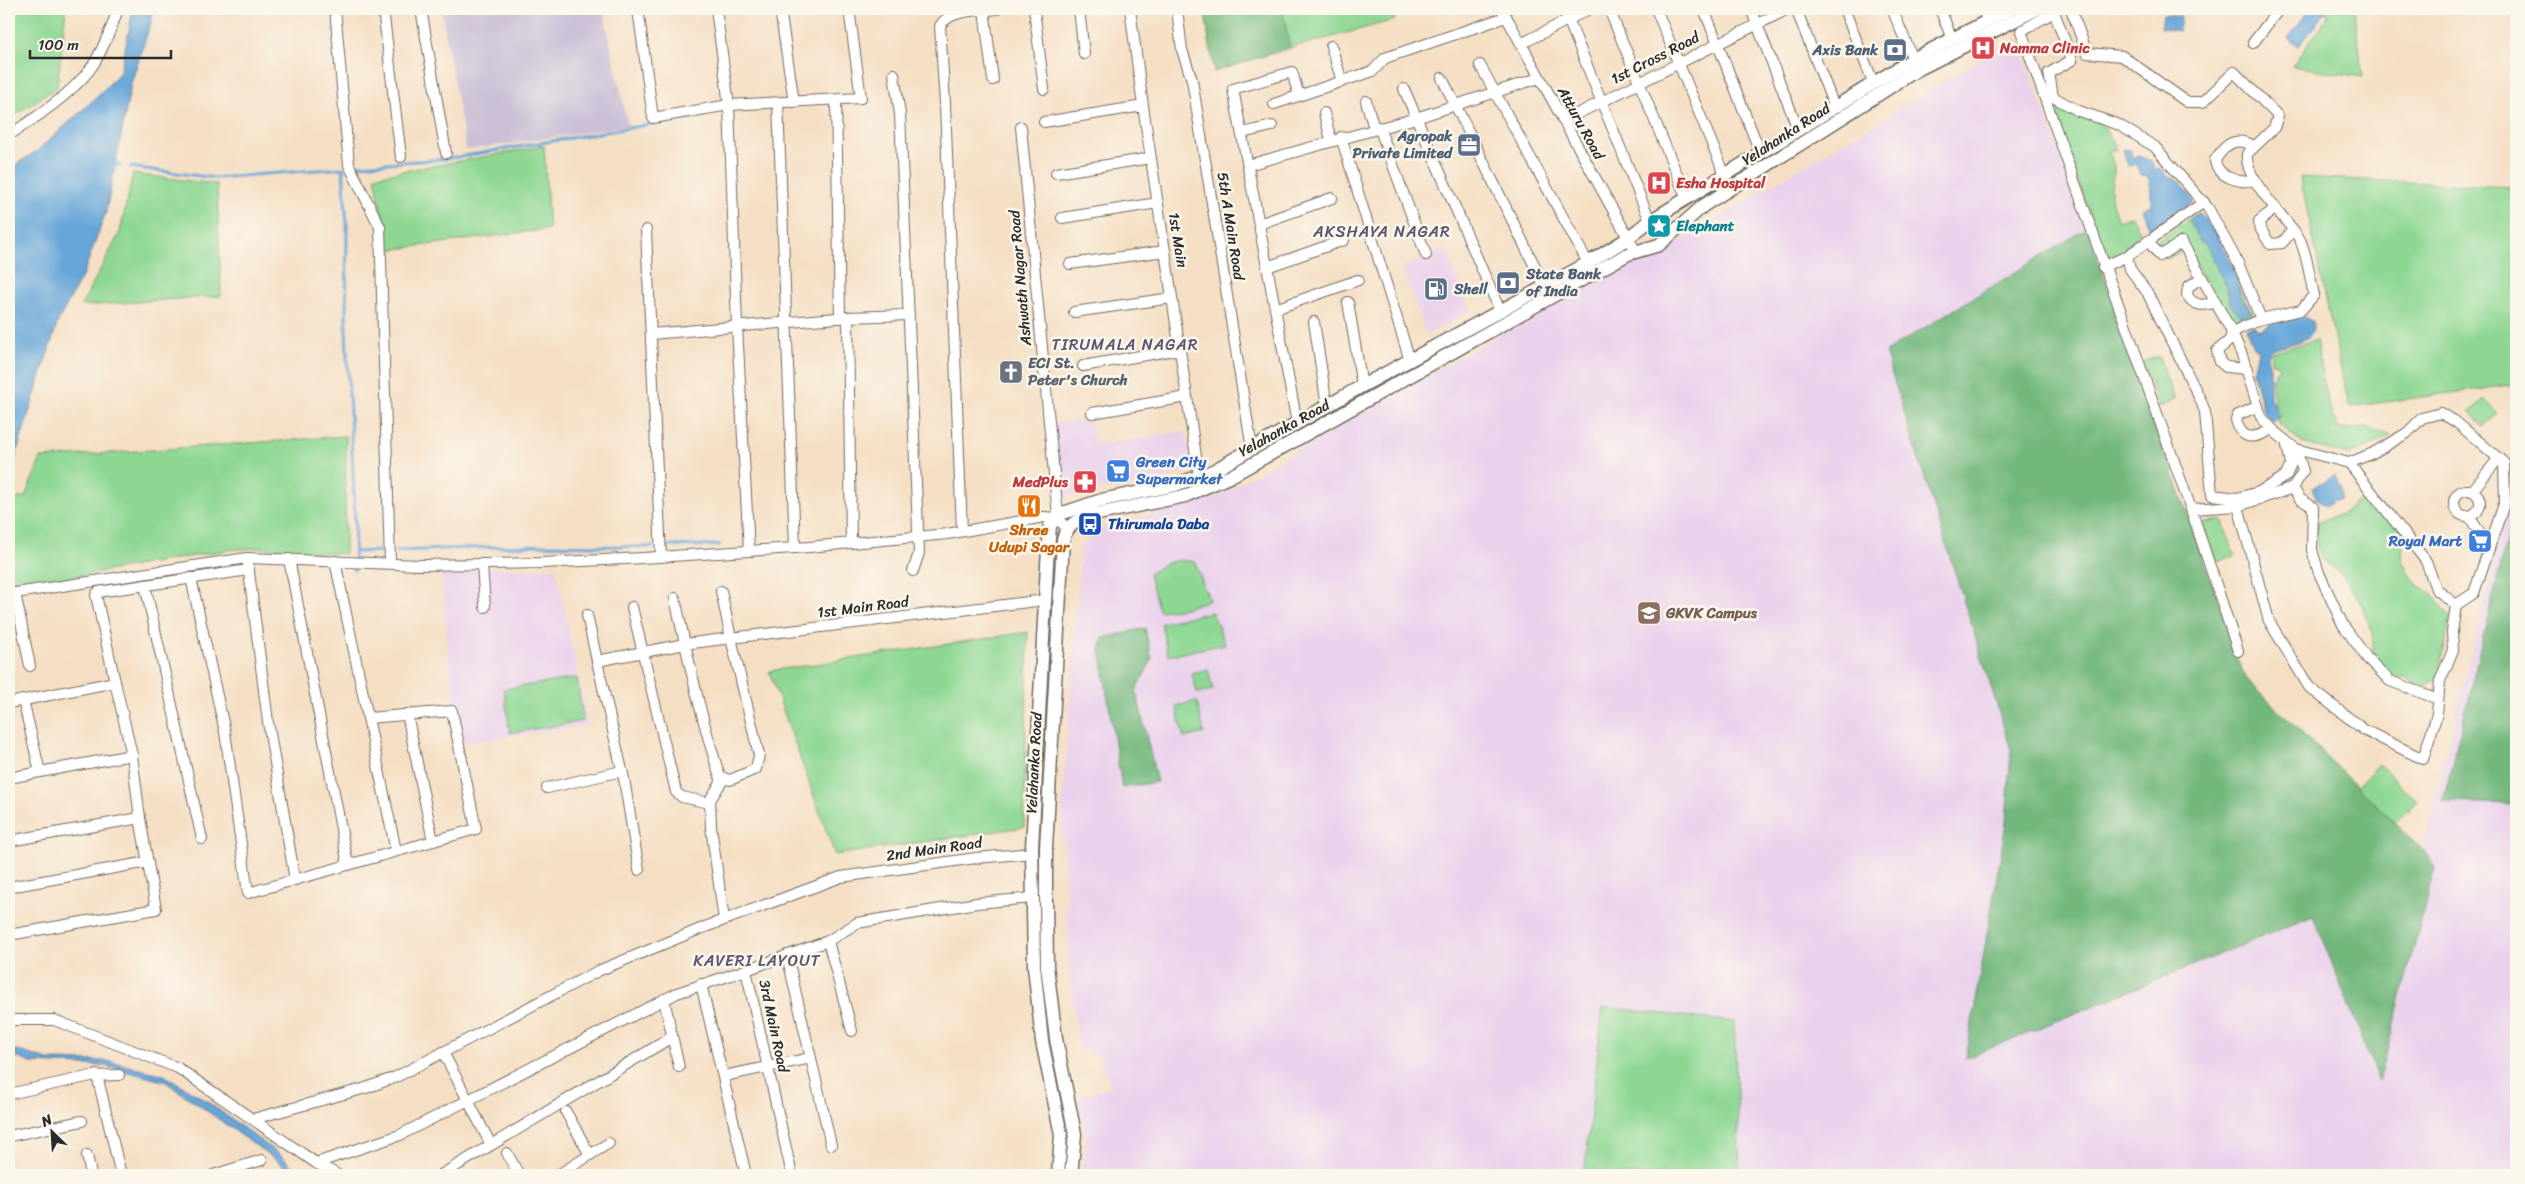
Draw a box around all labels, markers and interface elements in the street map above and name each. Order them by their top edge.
street label: 1st Cross Road [1606,24,1705,92]
scale bar [30,28,171,60]
text: 100 m [38,32,79,58]
hospital icon: Namma Clinic [1970,35,1996,61]
place label: Namma Clinic [1999,35,2090,61]
place label: Axis Bank [1811,37,1879,63]
bank icon: Axis Bank [1882,37,1908,63]
street label: Atturu Road [1550,81,1612,165]
street label: Yelahanka Road [1736,95,1836,172]
place label: Agropak Private Limited [1353,123,1454,166]
office icon: Agropak Private Limited [1456,132,1482,158]
street label: 5th A Main Road [1210,170,1253,283]
hospital icon: Esha Hospital [1646,170,1672,196]
place label: Esha Hospital [1676,170,1766,196]
street label: Ashwath Nagar Road [1001,208,1039,348]
street label: 1st Main [1161,210,1195,270]
place icon: Elephant [1646,213,1672,239]
place label: Elephant [1676,213,1735,239]
district label: AKSHAYA NAGAR [1312,217,1451,246]
place label: State Bank of India [1525,261,1602,304]
bank icon: State Bank of India [1495,270,1521,296]
fuel station icon: Shell [1423,276,1449,302]
place label: Shell [1453,276,1488,302]
district label: TIRUMALA NAGAR [1052,330,1198,359]
place label: ECI St. Peter's Church [1028,350,1128,393]
church icon: ECI St. Peter's Church [998,359,1024,385]
street label: Yelahanka Road [1233,392,1336,464]
place label: Green City Supermarket [1135,449,1223,492]
supermarket icon: Green City Supermarket [1105,458,1131,484]
place label: MedPlus [1012,469,1069,495]
pharmacy icon: MedPlus [1072,469,1098,495]
restaurant icon: Shree Udupi Sagar [1016,493,1042,519]
bus stop icon: Thirumala Daba [1077,511,1103,537]
place label: Thirumala Daba [1108,511,1210,537]
place label: Shree Udupi Sagar [989,517,1071,560]
place label: Royal Mart [2388,528,2462,554]
supermarket icon: Royal Mart [2467,528,2493,554]
street label: 1st Main Road [816,588,911,625]
school or university icon: GKVK Campus [1636,600,1662,626]
place label: GKVK Campus [1665,600,1758,626]
street label: Yelahanka Road [1018,711,1050,814]
street label: 2nd Main Road [884,829,985,869]
district label: KAVERI LAYOUT [693,946,821,975]
street label: 3rd Main Road [751,977,797,1076]
north arrow [28,1106,78,1156]
text: N [36,1107,57,1134]

